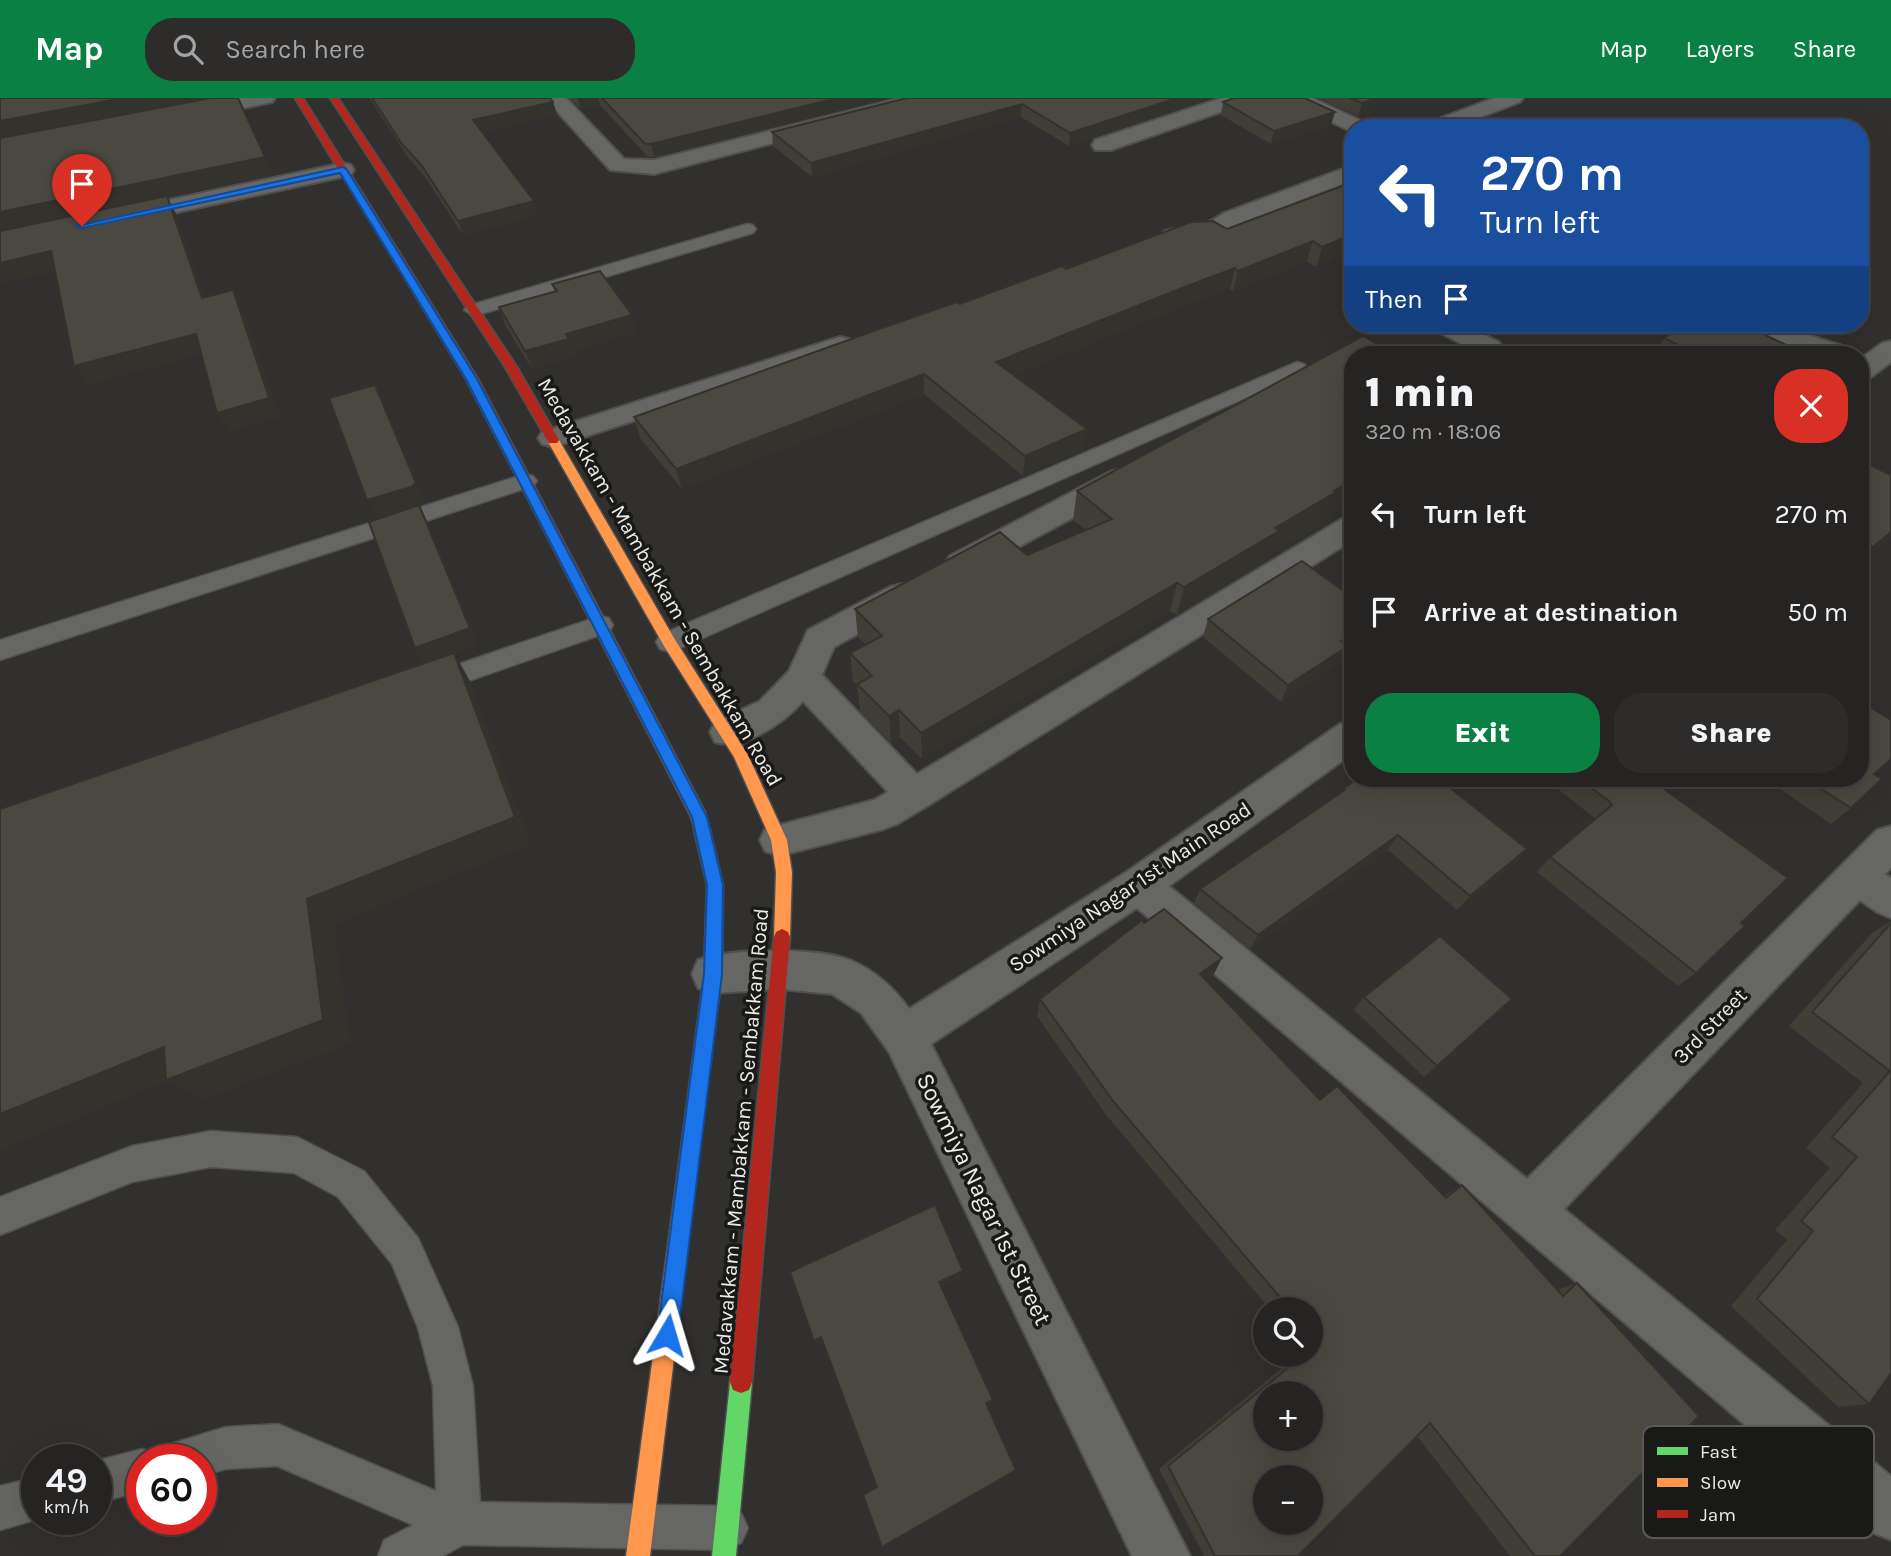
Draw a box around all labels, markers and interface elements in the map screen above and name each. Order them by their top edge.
search box [145,18,635,81]
text: Map [35,30,103,68]
icon: search [169,30,207,68]
text: Search here [225,34,365,65]
text: Map [1600,35,1648,63]
text: Layers [1686,35,1755,63]
text: Share [1793,35,1856,63]
text: 270 m [1480,145,1624,202]
icon: left [1365,147,1456,238]
pin [52,154,112,226]
icon: arrive [63,165,101,203]
text: Turn left [1480,204,1600,241]
icon: arrive [1437,280,1475,318]
text: Then [1365,284,1423,315]
text: 1 min [1365,367,1475,417]
button: close [1774,369,1848,443]
street label: Medavakkam - Mambakkam - Sembakkam Road [533,374,787,790]
text: 320 m · 18:06 [1365,418,1501,445]
icon: left [1365,495,1403,533]
text: Turn left [1424,499,1526,530]
text: 270 m [1775,499,1848,530]
icon: arrive [1365,593,1403,631]
text: Arrive at destination [1424,597,1678,628]
text: 50 m [1787,597,1848,628]
button: Exit [1365,693,1600,773]
button: Share [1614,693,1848,773]
street label: Sowmiya Nagar 1st Main Road [1005,797,1255,977]
street label: Medavakkam - Mambakkam - Sembakkam Road [709,907,773,1375]
street label: 3rd Street [1668,983,1752,1069]
street label: Sowmiya Nagar 1st Street [911,1069,1057,1329]
map controls [1253,1297,1323,1535]
button: search [1253,1297,1323,1367]
position arrow [630,1298,704,1372]
button: + [1253,1381,1323,1451]
legend [1643,1426,1874,1538]
text: Fast [1700,1441,1737,1463]
speed limit sign: 60 [126,1444,217,1535]
text: 49 [45,1460,88,1501]
button: − [1253,1465,1323,1535]
text: Slow [1700,1472,1741,1494]
text: km/h [44,1496,89,1518]
text: Jam [1700,1504,1736,1526]

